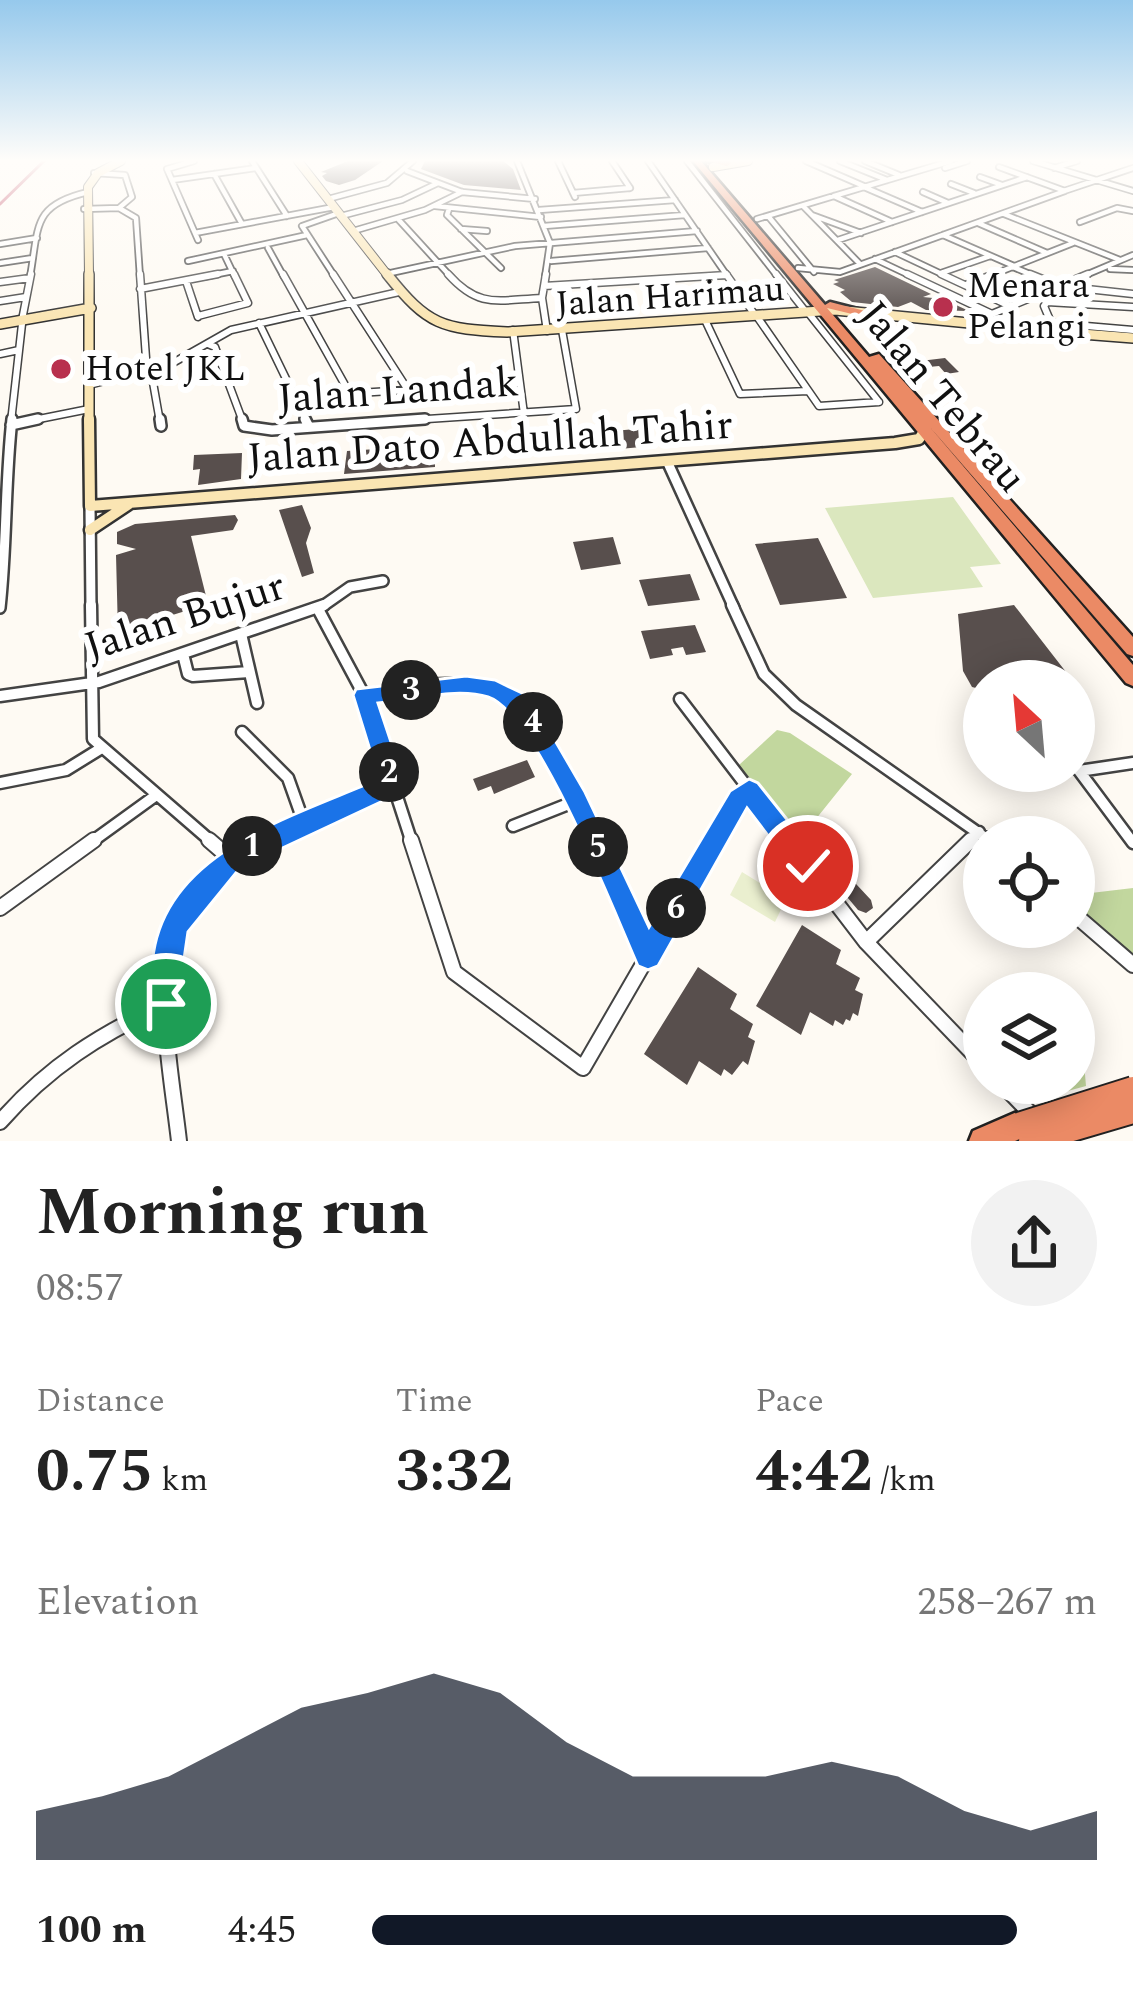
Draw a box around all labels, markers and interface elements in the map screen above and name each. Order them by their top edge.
place label: Menara Pelangi [967,259,1090,355]
street label: Jalan Harimau [554,262,786,332]
street label: Jalan Tebrau [842,287,1042,507]
marker: Menara Pelangi [930,294,956,320]
place label: Hotel JKL [85,342,246,397]
street label: Jalan Landak [275,351,521,431]
marker: Hotel JKL [48,356,74,382]
street label: Jalan Dato Abdullah Tahir [245,394,735,490]
street label: Jalan Bujur [76,555,294,679]
pin: 3 [381,660,441,720]
north arrow [963,660,1095,792]
map controls [963,660,1095,1104]
text: 3 [402,665,420,715]
pin: 4 [503,692,563,752]
text: 4 [524,697,542,747]
pin: 2 [359,742,419,802]
text: 2 [380,747,398,797]
pin [757,815,859,917]
pin: 1 [222,816,282,876]
button: locate [963,816,1095,948]
pin: 5 [568,817,628,877]
text: 1 [243,821,261,871]
text: 5 [589,822,607,872]
icon: check [775,833,841,899]
pin: 6 [646,878,706,938]
text: 6 [667,883,685,933]
pin [115,953,217,1055]
icon: arrive [133,971,199,1037]
button: layers [963,972,1095,1104]
text: Morning run [36,1163,429,1264]
button: share [971,1180,1097,1306]
text: 08:57 [36,1259,124,1318]
text: Distance [36,1376,165,1426]
text: Time [396,1376,473,1426]
text: Pace [755,1376,824,1426]
text: 0.75 [36,1426,153,1518]
text: 3:32 [396,1426,513,1518]
text: 4:42 [755,1426,872,1518]
text: km [153,1455,208,1505]
text: /km [872,1455,936,1505]
text: Elevation [36,1573,199,1632]
text: 258–267 m [917,1573,1097,1632]
text: 100 m [36,1901,147,1960]
text: 4:45 [228,1901,296,1960]

